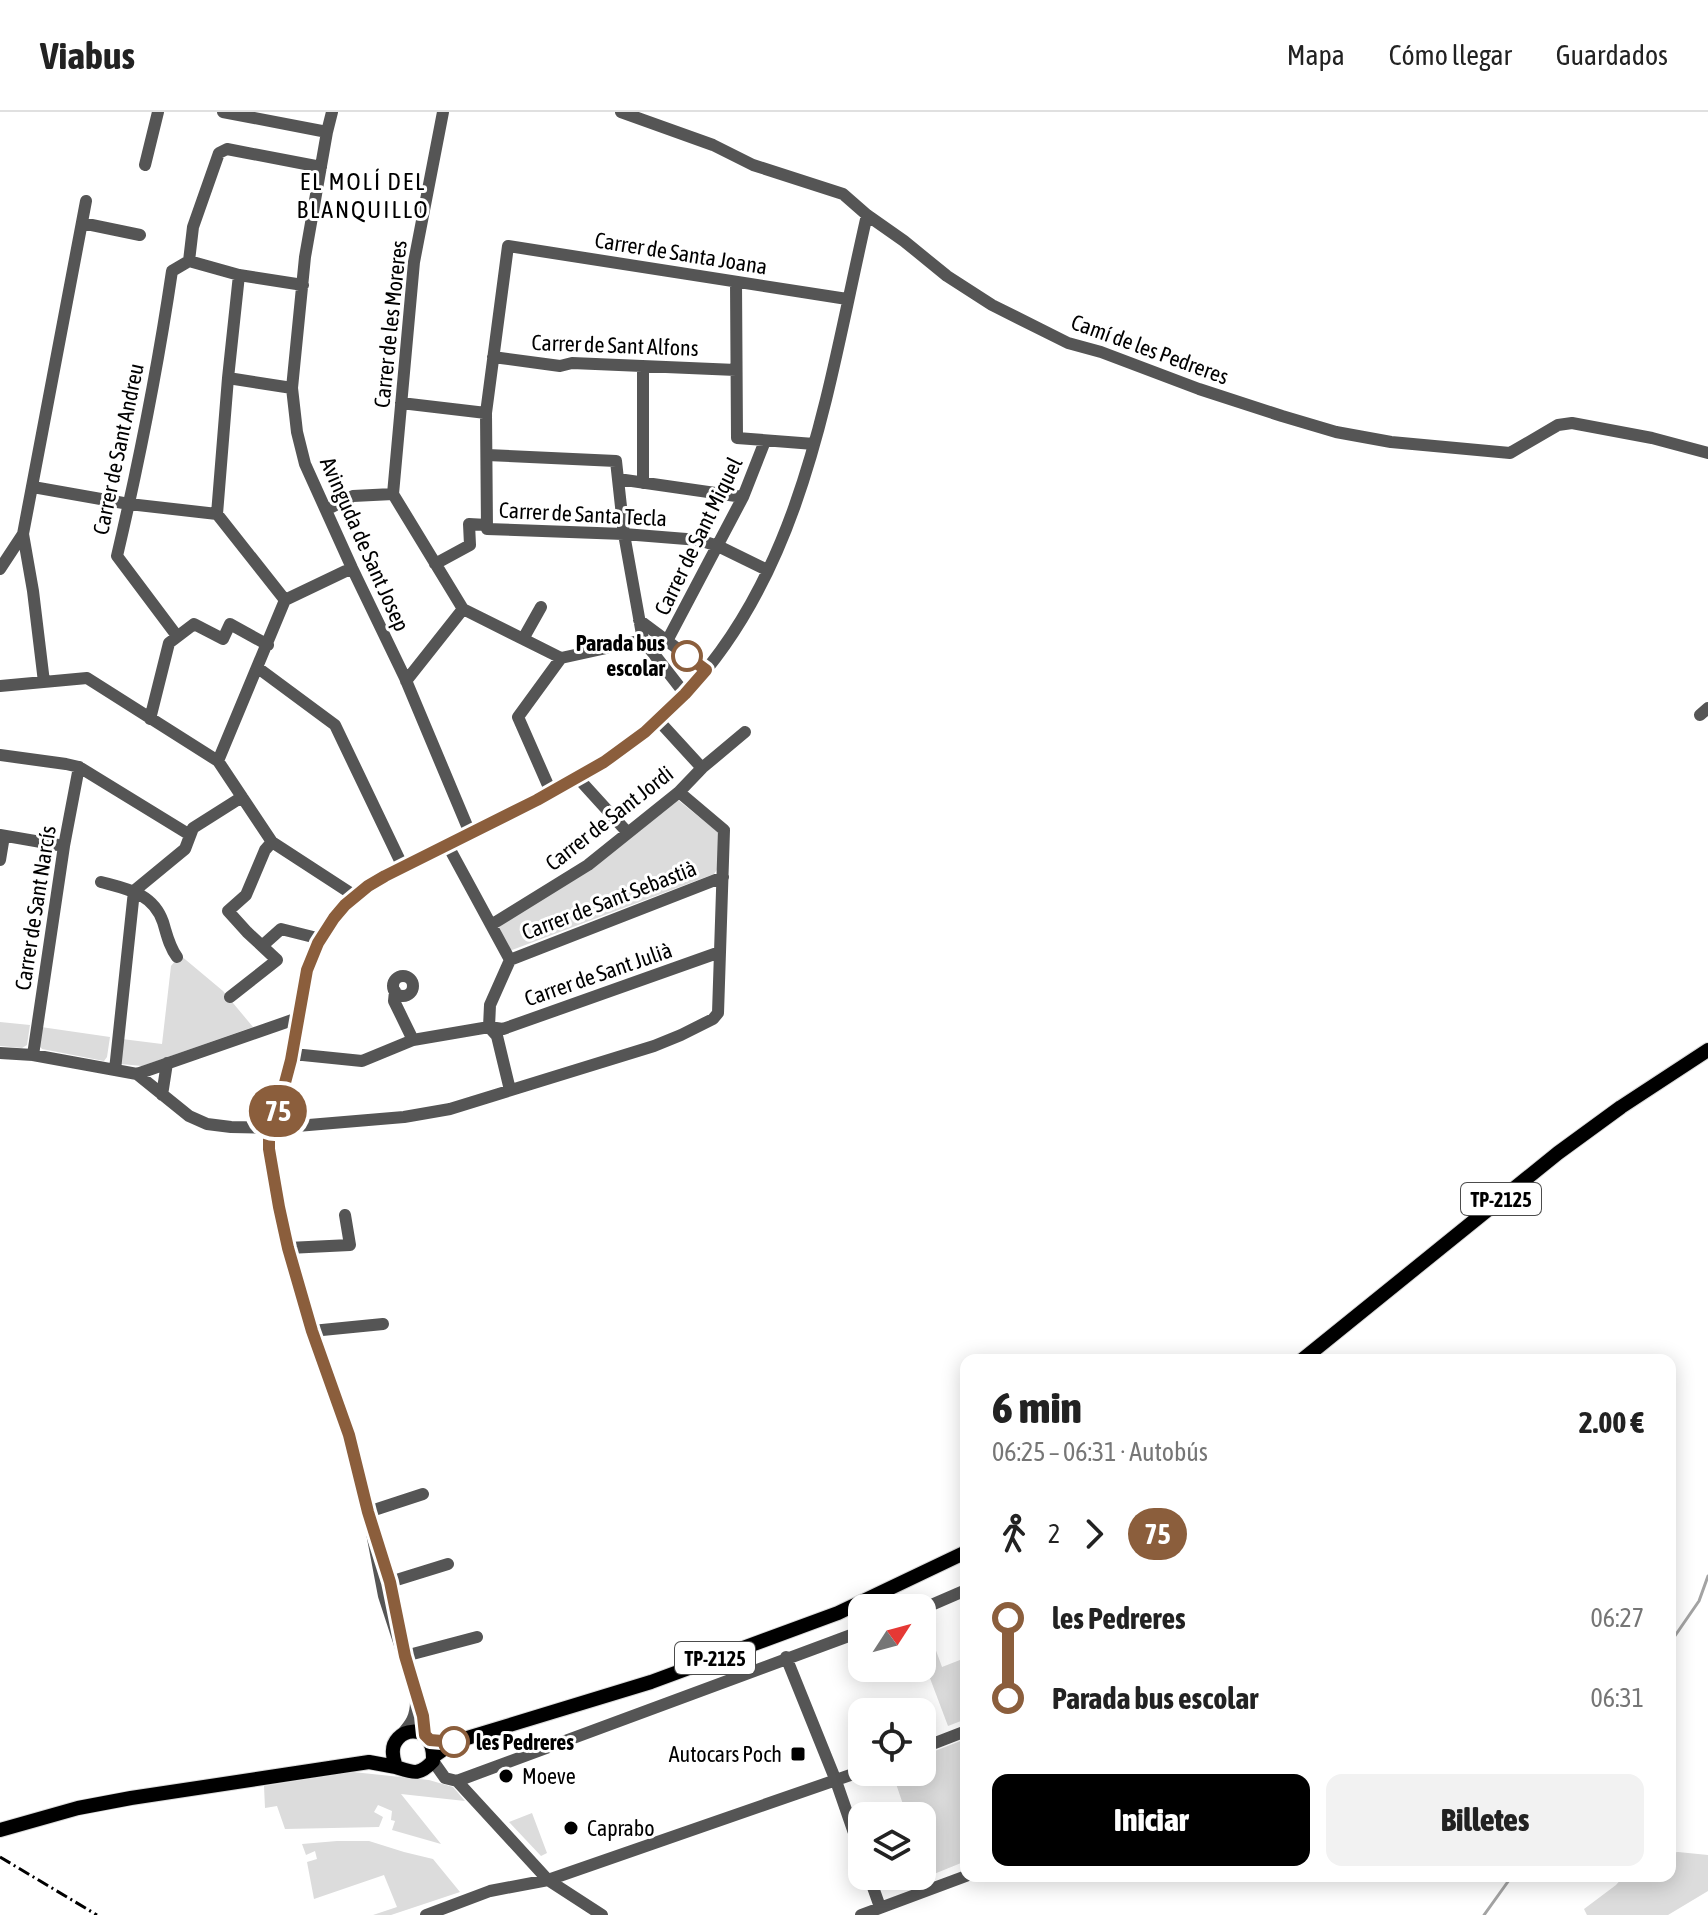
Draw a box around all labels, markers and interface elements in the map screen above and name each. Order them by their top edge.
text: Viabus [40,34,135,77]
text: Mapa [1287,39,1345,71]
text: Cómo llegar [1389,39,1512,71]
text: Guardados [1556,39,1668,71]
district label: EL MOLÍ DEL BLANQUILLO [297,168,430,223]
street label: Carrer de Santa Joana [593,227,769,279]
street label: Carrer de les Moreres [368,239,412,409]
street label: Camí de les Pedreres [1068,308,1232,390]
street label: Carrer de Sant Alfons [531,329,699,361]
street label: Carrer de Sant Andreu [87,361,149,537]
street label: Avinguda de Sant Josep [315,453,415,635]
street label: Carrer de Sant Miquel [649,453,747,619]
street label: Carrer de Santa Tecla [498,497,668,531]
place label: Parada bus escolar [576,630,665,681]
marker: Parada bus escolar [672,641,702,671]
street label: Carrer de Sant Jordi [540,760,678,876]
street label: Carrer de Sant Narcís [9,824,61,992]
street label: Carrer de Sant Sebastià [518,855,700,945]
street label: Carrer de Sant Julià [521,937,675,1011]
line badge: 75 [242,1085,314,1137]
text: 75 [265,1095,291,1127]
road number: TP-2125 [1461,1183,1541,1215]
text: 6 min [992,1382,1082,1432]
text: 2.00 € [1579,1405,1644,1439]
text: 06:25 – 06:31 · Autobús [992,1437,1208,1467]
icon: walk [992,1512,1036,1556]
icon: forward [1072,1512,1116,1556]
text: 75 [1144,1518,1171,1550]
text: 2 [1048,1519,1060,1549]
north arrow [848,1594,936,1682]
map controls [848,1594,936,1890]
text: les Pedreres [1052,1601,1186,1635]
text: 06:27 [1590,1603,1644,1633]
road number: TP-2125 [675,1642,755,1674]
text: Parada bus escolar [1052,1681,1258,1715]
text: 06:31 [1590,1683,1644,1713]
button: locate [848,1698,936,1786]
marker: les Pedreres [439,1727,469,1757]
place label: les Pedreres [476,1729,574,1755]
place label: Autocars Poch [669,1741,782,1767]
marker: Autocars Poch [789,1745,807,1763]
place label: Moeve [522,1763,576,1789]
marker: Moeve [497,1767,515,1785]
button: Iniciar [992,1774,1310,1866]
button: Billetes [1326,1774,1644,1866]
button: layers [848,1802,936,1890]
place label: Caprabo [587,1815,655,1841]
marker: Caprabo [562,1819,580,1837]

